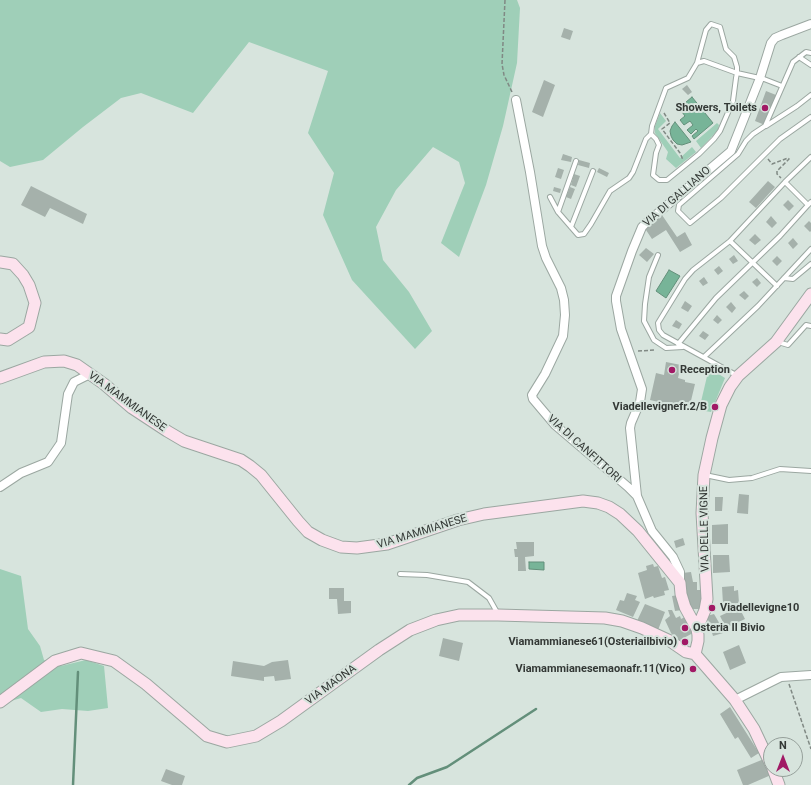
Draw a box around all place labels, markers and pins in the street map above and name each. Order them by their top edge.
place label: Showers, Toilets [675,101,757,115]
marker: Showers, Toilets [760,103,770,113]
place label: Reception [680,363,730,377]
marker: Reception [667,365,677,375]
place label: Viadellevignefr.2/B [613,400,707,414]
marker: Viadellevignefr.2/B [710,402,720,412]
place label: Viadellevigne10 [720,601,799,615]
marker: Viadellevigne10 [707,603,717,613]
place label: Osteria Il Bivio [693,621,765,635]
marker: Osteria Il Bivio [680,623,690,633]
place label: Viamammianese61(Osteriailbivio) [508,635,677,649]
marker: Viamammianese61(Osteriailbivio) [680,637,690,647]
place label: Viamammianesemaonafr.11(Vico) [516,662,685,676]
marker: Viamammianesemaonafr.11(Vico) [688,664,698,674]

